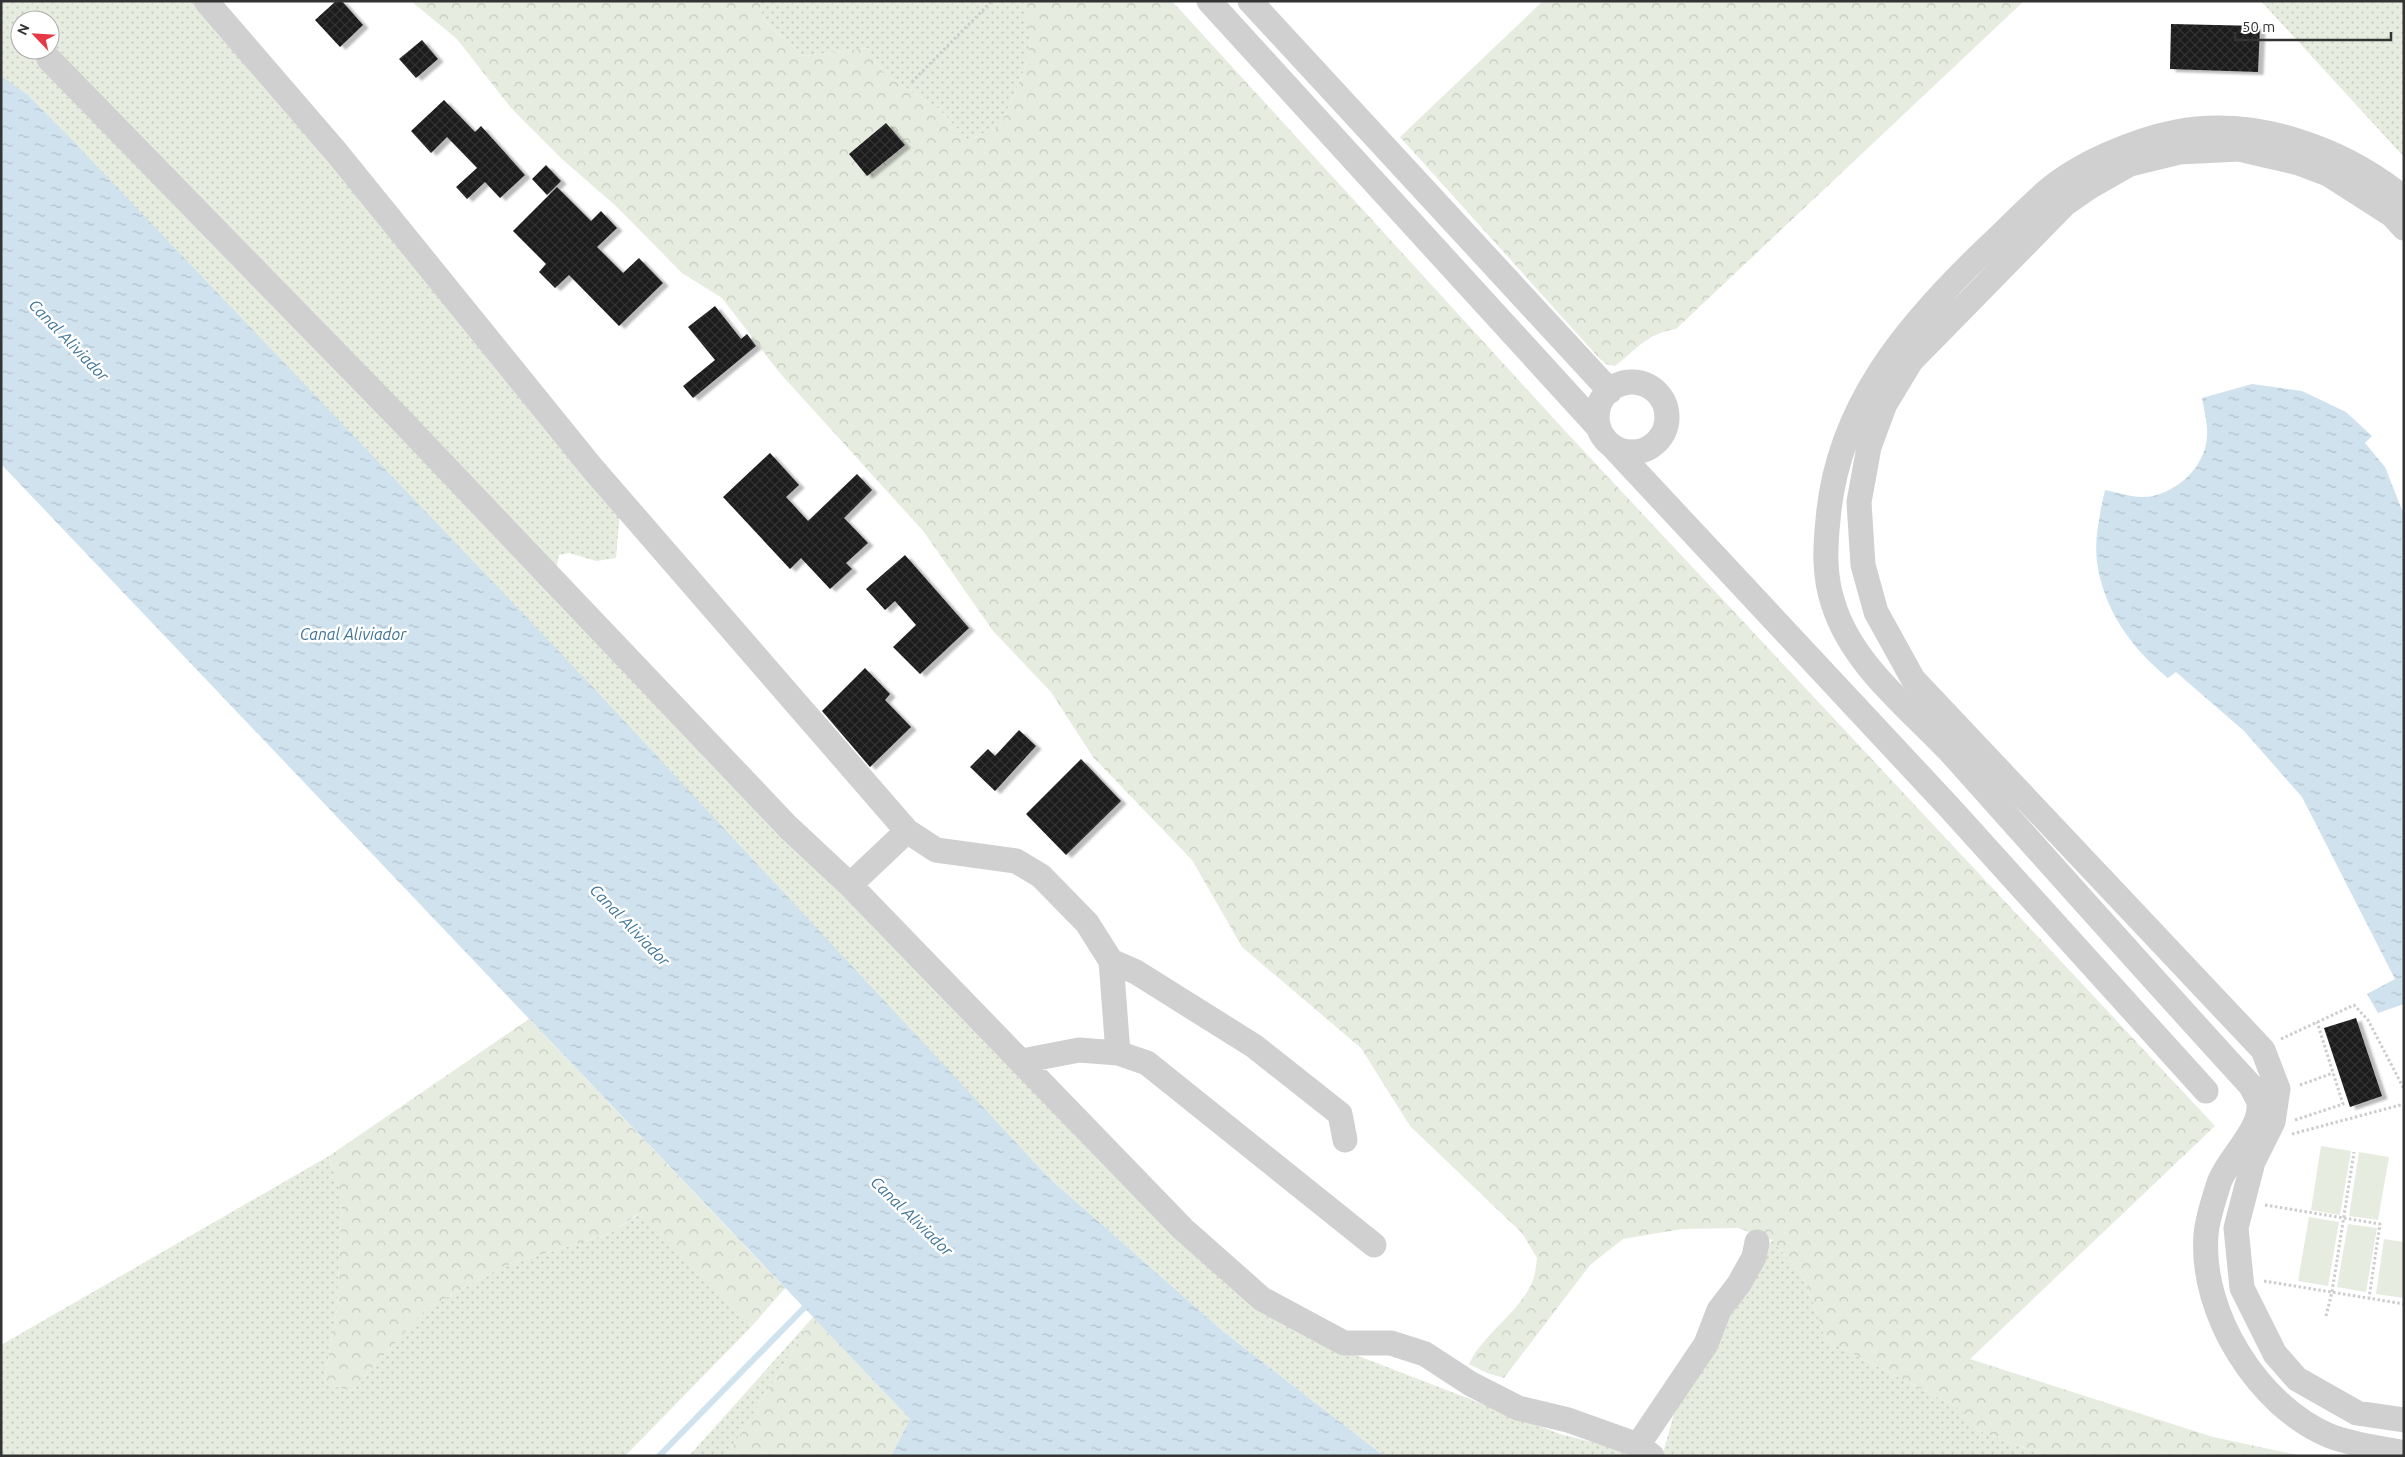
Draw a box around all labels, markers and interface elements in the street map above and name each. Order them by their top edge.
north arrow [10,10,60,60]
scale bar [2235,10,2391,42]
text: 50 m [2242,18,2275,35]
text: N [14,21,33,38]
water label: Canal Aliviador [26,295,113,385]
water label: Canal Aliviador [300,625,407,643]
water label: Canal Aliviador [587,880,674,970]
water label: Canal Aliviador [867,1173,957,1260]

